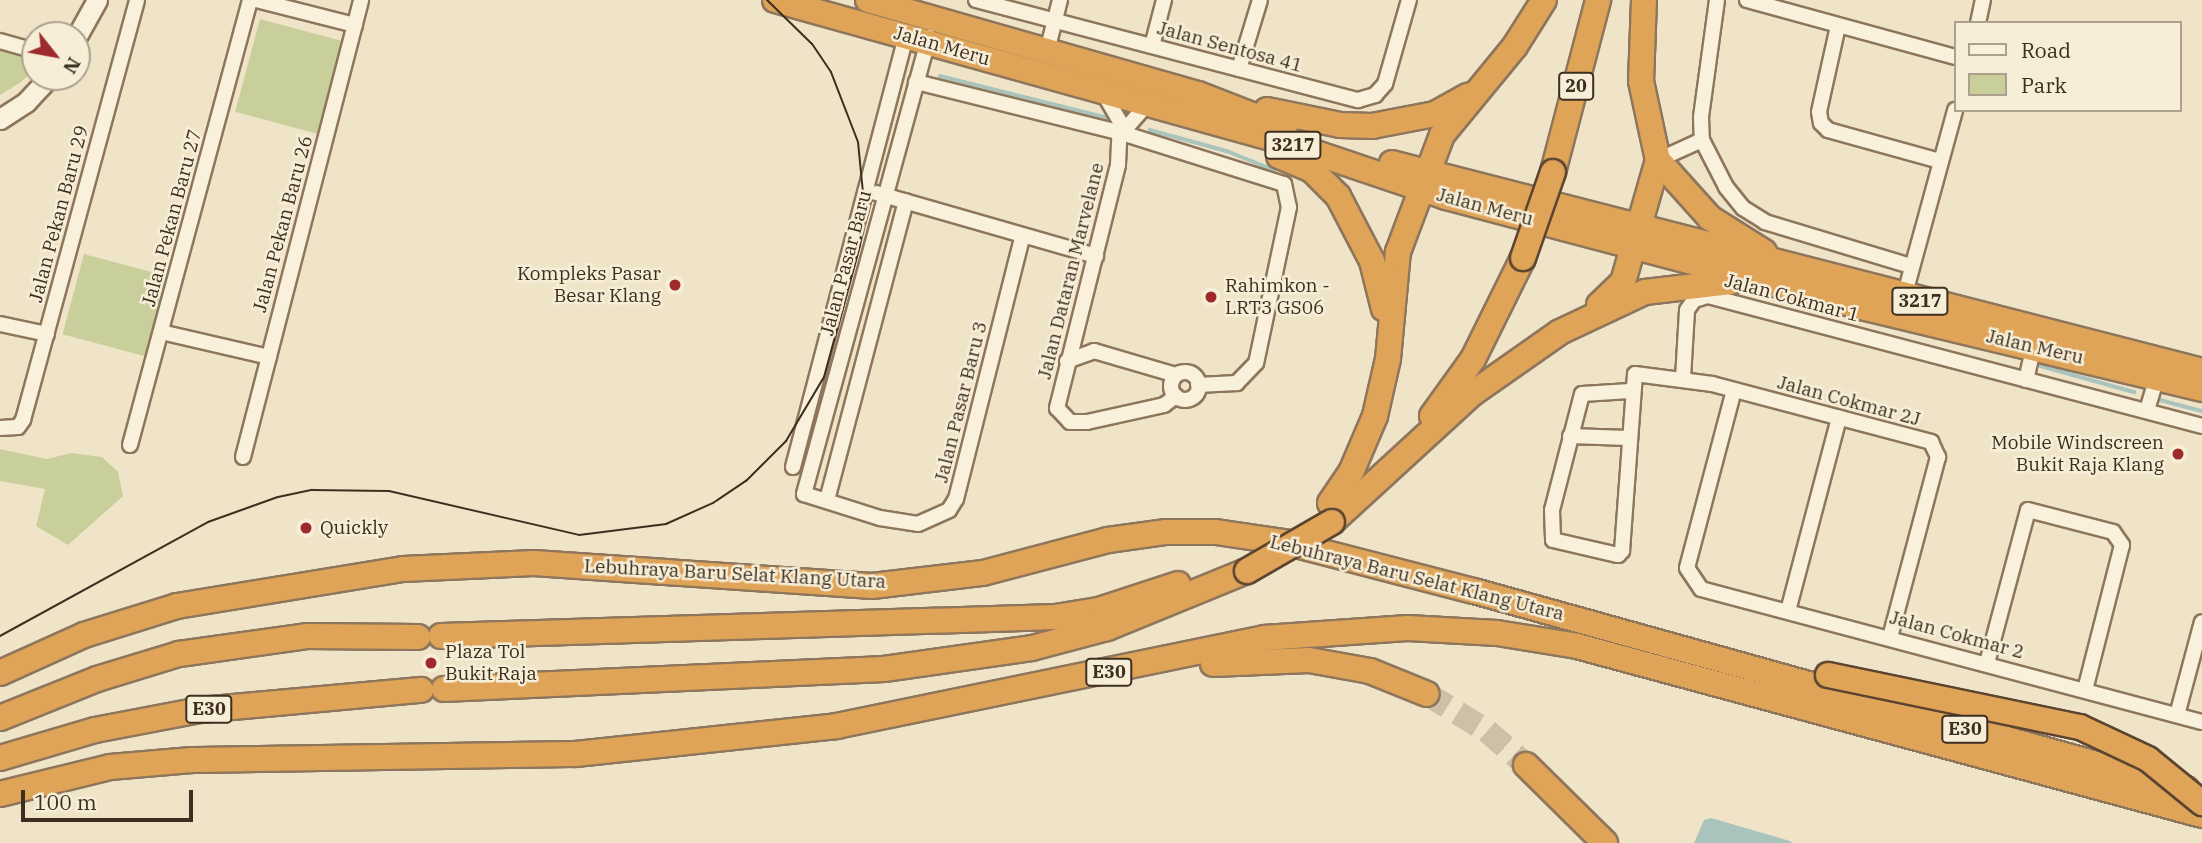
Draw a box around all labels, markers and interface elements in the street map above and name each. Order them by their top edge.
street label: Jalan Sentosa 41 [1155,17,1305,77]
north arrow [21,21,91,91]
street label: Jalan Meru [891,21,993,71]
legend [1954,21,2181,112]
text: Road [2021,36,2071,64]
text: N [58,53,86,78]
text: Park [2021,71,2067,99]
road number: 20 [1557,72,1595,100]
street label: Jalan Pekan Baru 29 [24,123,94,305]
street label: Jalan Pekan Baru 27 [137,127,207,309]
road number: 3217 [1263,130,1323,160]
street label: Jalan Pekan Baru 26 [248,133,318,315]
street label: Jalan Dataran Marvelane [1033,161,1109,381]
street label: Jalan Meru [1434,183,1536,231]
street label: Jalan Pasar Baru [816,188,876,338]
place label: Kompleks Pasar Besar Klang [517,263,661,307]
street label: Jalan Cokmar 1 [1722,269,1862,327]
place label: Rahimkon - LRT3 GS06 [1225,275,1330,319]
marker: Kompleks Pasar Besar Klang [667,277,683,293]
road number: 3217 [1890,286,1950,316]
marker: Rahimkon - LRT3 GS06 [1203,289,1219,305]
street label: Jalan Pasar Baru 3 [930,319,992,485]
street label: Jalan Meru [1984,325,2086,369]
street label: Jalan Cokmar 2J [1775,371,1923,431]
place label: Mobile Windscreen Bukit Raja Klang [1991,432,2164,476]
marker: Mobile Windscreen Bukit Raja Klang [2170,446,2186,462]
place label: Quickly [320,517,388,539]
marker: Quickly [298,520,314,536]
street label: Lebuhraya Baru Selat Klang Utara [1268,530,1566,626]
street label: Lebuhraya Baru Selat Klang Utara [583,555,887,593]
street label: Jalan Cokmar 2 [1887,606,2027,664]
place label: Plaza Tol Bukit Raja [445,641,537,685]
marker: Plaza Tol Bukit Raja [423,655,439,671]
road number: E30 [1084,658,1134,686]
road number: E30 [184,694,234,724]
road number: E30 [1940,714,1990,744]
scale bar [24,776,196,820]
text: 100 m [34,788,97,816]

